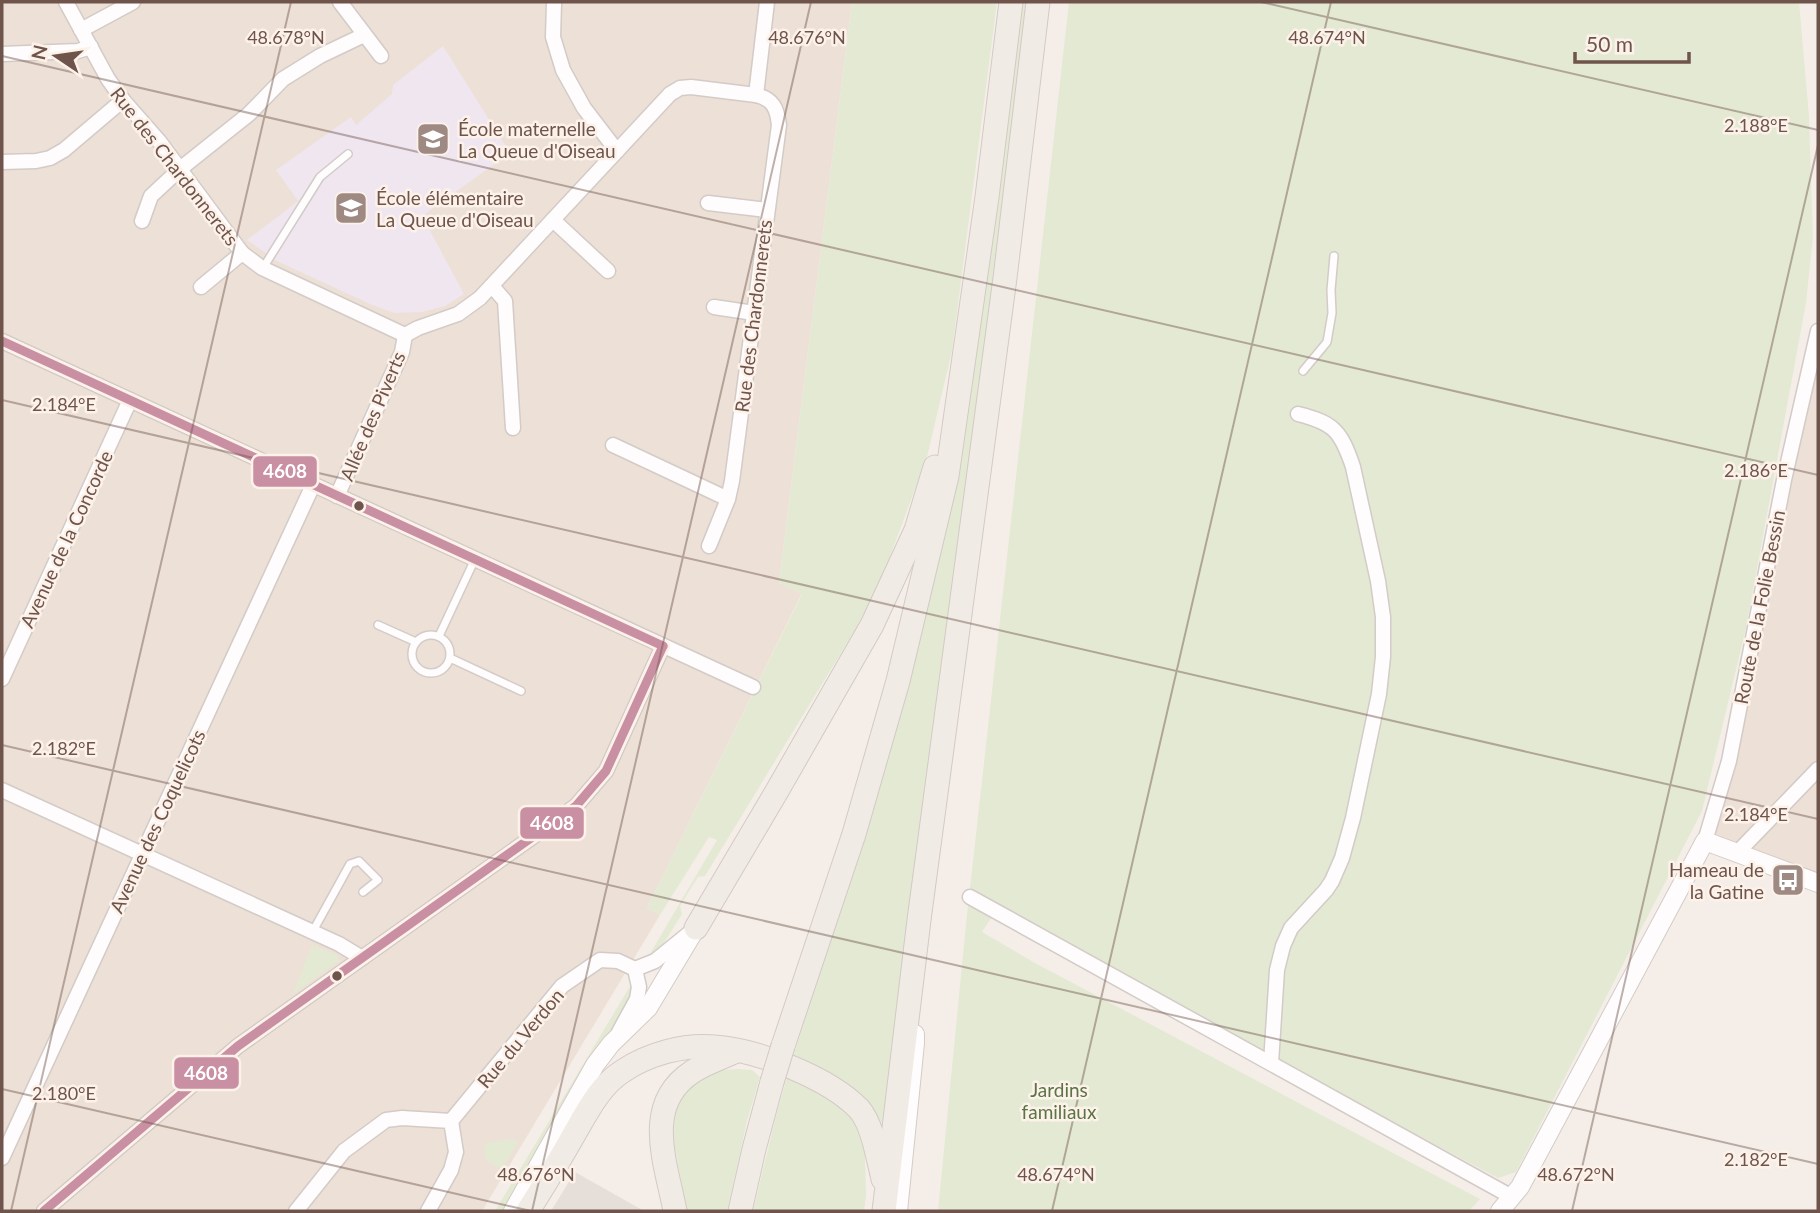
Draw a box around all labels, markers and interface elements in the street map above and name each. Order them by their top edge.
north arrow [21,21,91,91]
scale bar [1575,21,1689,65]
text: 48.678°N [247,26,325,48]
text: 48.676°N [768,26,846,48]
text: 48.674°N [1288,26,1366,48]
text: 50 m [1586,31,1633,56]
text: N [26,42,52,62]
street label: Rue des Chardonnerets [106,82,244,250]
text: 2.188°E [1724,114,1788,136]
place label: École maternelle La Queue d'Oiseau [458,117,616,162]
school or university icon: École maternelle La Queue d'Oiseau [414,120,452,158]
place label: École élémentaire La Queue d'Oiseau [376,186,534,231]
school or university icon: École élémentaire La Queue d'Oiseau [332,189,370,227]
street label: Rue des Chardonnerets [730,218,776,414]
street label: Allée des Piverts [334,348,410,484]
text: 2.184°E [32,393,96,415]
street label: Avenue de la Concorde [15,447,117,631]
line badge: 4608 [252,455,318,488]
text: 4608 [263,459,307,482]
text: 2.186°E [1724,459,1788,481]
unlabelled marker [352,499,366,513]
street label: Route de la Folie Bessin [1729,508,1789,706]
street label: Avenue des Coquelicots [104,726,210,916]
text: 2.182°E [32,737,96,759]
text: 2.184°E [1724,803,1788,825]
line badge: 4608 [519,806,585,840]
text: 4608 [530,811,574,834]
place label: Hameau de la Gatine [1669,858,1764,903]
bus stop icon: Hameau de la Gatine [1769,861,1807,899]
unlabelled marker [330,969,344,983]
street label: Rue du Verdon [472,984,568,1092]
line badge: 4608 [173,1056,240,1090]
text: 4608 [184,1061,228,1084]
park label: Jardins familiaux [1022,1078,1097,1123]
text: 2.180°E [32,1082,96,1104]
text: 2.182°E [1724,1148,1788,1170]
text: 48.676°N [497,1163,575,1185]
text: 48.674°N [1017,1163,1095,1185]
text: 48.672°N [1537,1163,1615,1185]

